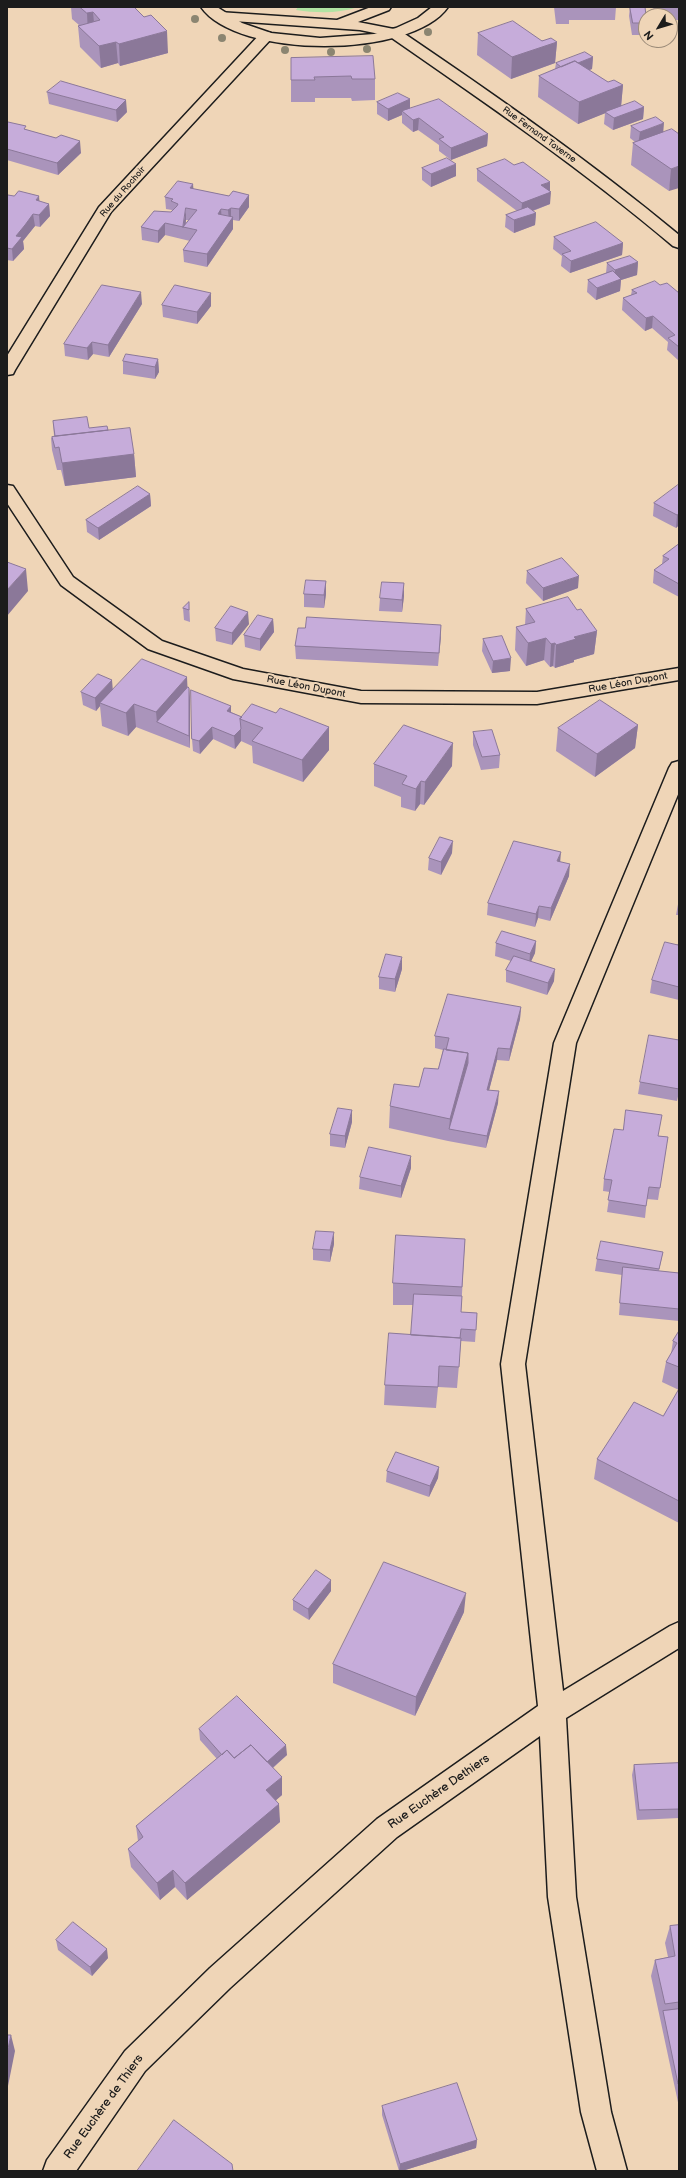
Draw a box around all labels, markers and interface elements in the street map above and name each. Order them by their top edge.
north arrow [638,8,678,48]
text: N [641,28,657,42]
street label: Rue Fernand Taverne [500,105,578,165]
street label: Rue du Rochoir [98,164,148,220]
street label: Rue Léon Dupont [588,670,668,696]
street label: Rue Léon Dupont [266,673,346,701]
street label: Rue Euchère Dethiers [385,1751,493,1833]
street label: Rue Euchère de Thiers [61,2052,147,2162]

